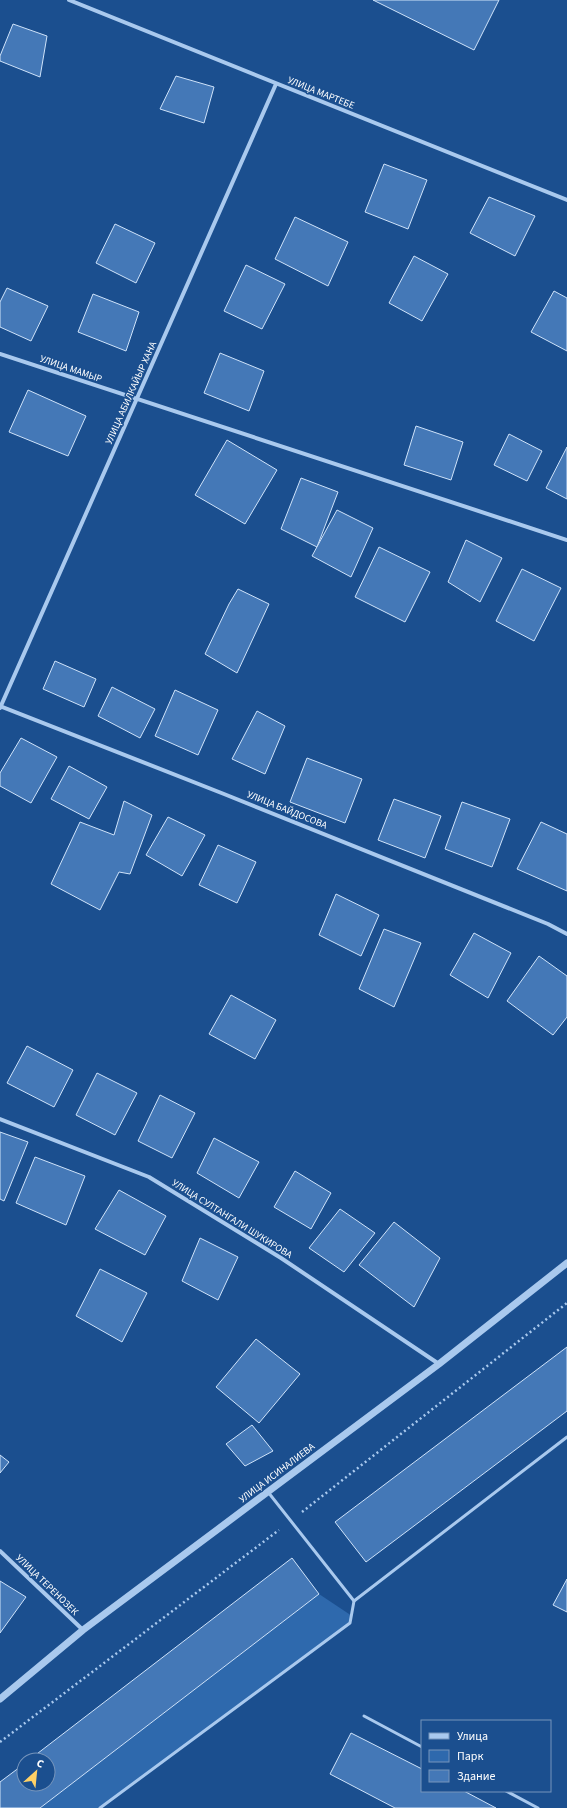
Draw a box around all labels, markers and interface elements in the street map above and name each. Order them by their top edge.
street label: УЛИЦА МАРТЕБЕ [285,73,357,113]
street label: УЛИЦА АБИЛКАЙЫР ХАНА [102,339,160,447]
street label: УЛИЦА МАМЫР [38,352,104,386]
street label: УЛИЦА БАЙДОСОВА [245,788,330,833]
street label: УЛИЦА СУЛТАНГАЛИ ШУКИРОВА [169,1176,295,1262]
street label: УЛИЦА ИСИНАЛИЕВА [236,1440,318,1506]
street label: УЛИЦА ТЕРЕНОЗЕК [13,1551,82,1619]
legend [421,1720,551,1792]
text: Улица [457,1728,488,1745]
text: Парк [457,1748,483,1765]
north arrow [16,1752,56,1792]
text: С [34,1755,47,1772]
text: Здание [457,1768,496,1785]

